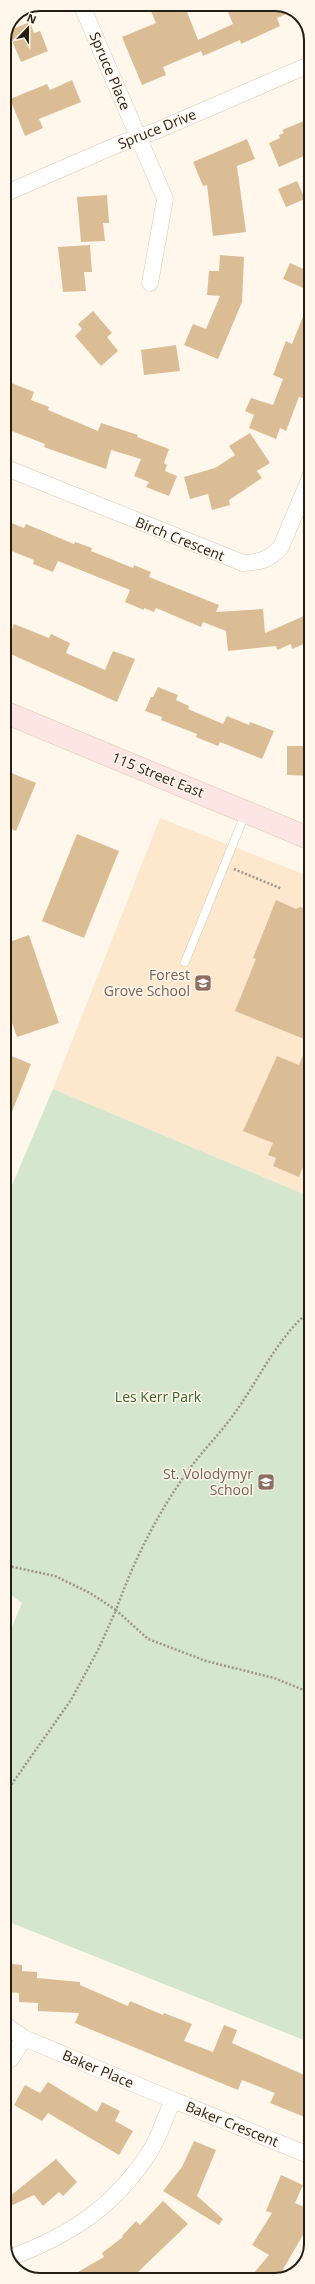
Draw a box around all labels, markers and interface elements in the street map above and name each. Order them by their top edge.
north arrow [8,8,48,48]
text: N [25,10,39,27]
street label: Spruce Place [85,29,135,113]
street label: Spruce Drive [115,104,199,153]
street label: Birch Crescent [133,512,228,565]
street label: 115 Street East [109,747,207,802]
place label: Forest Grove School [104,965,190,1000]
school or university icon: Forest Grove School [193,973,213,993]
park label: Les Kerr Park [115,1387,202,1406]
place label: St. Volodymyr School [163,1464,253,1499]
school or university icon: St. Volodymyr School [256,1472,276,1492]
street label: Baker Place [60,2045,137,2092]
street label: Baker Crescent [183,2096,281,2151]

